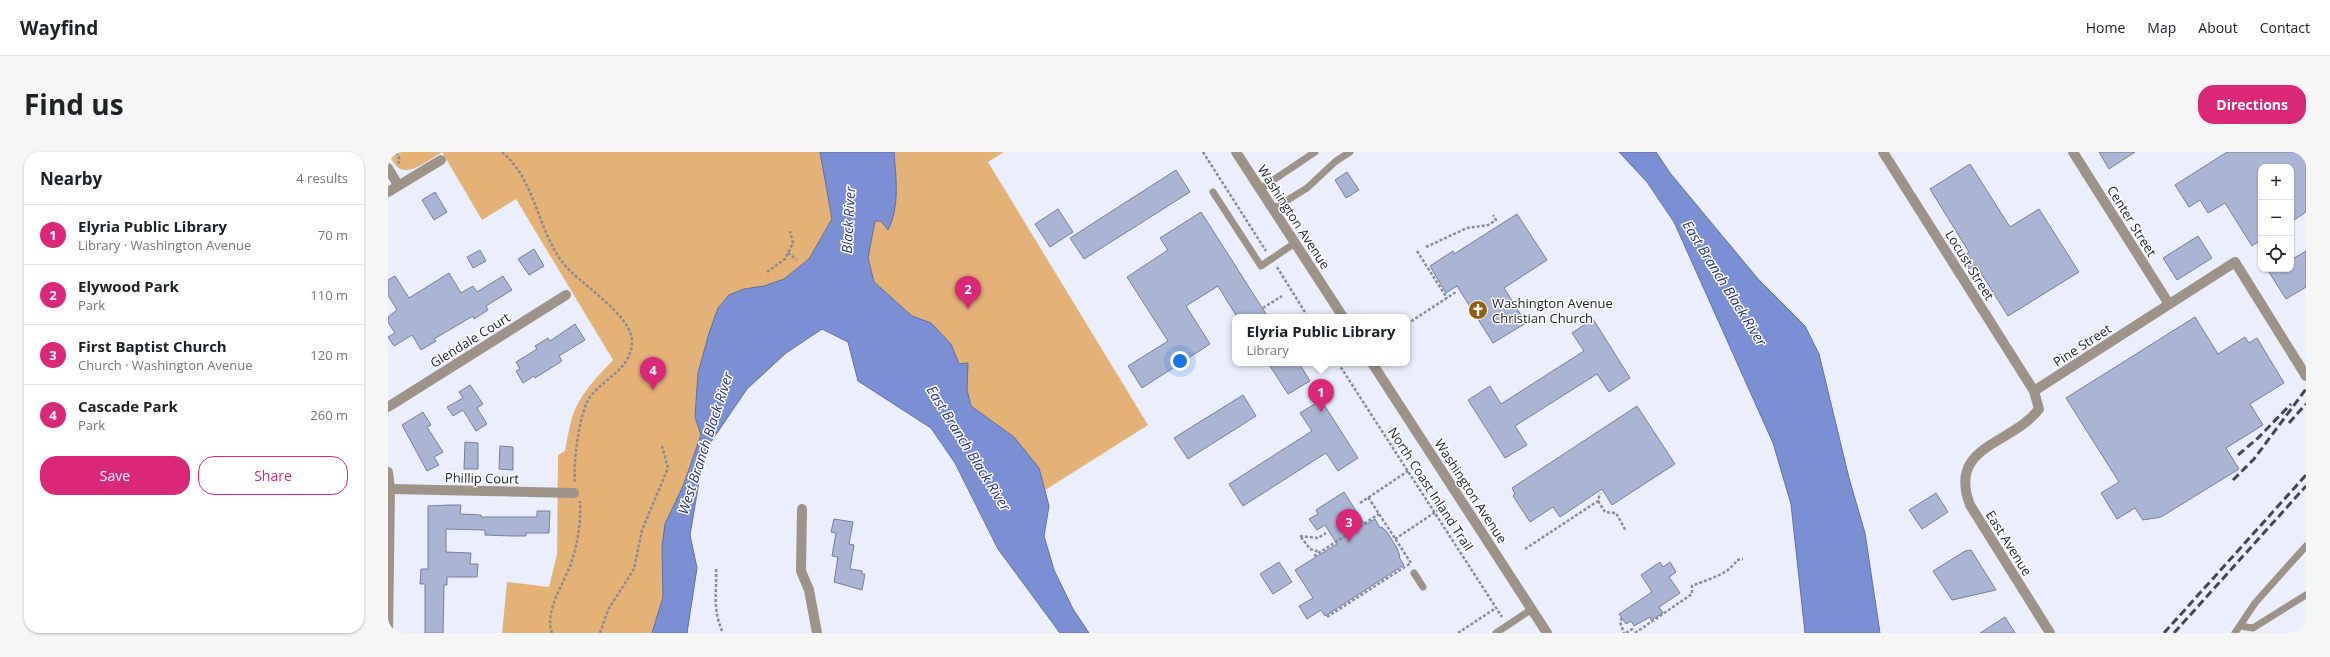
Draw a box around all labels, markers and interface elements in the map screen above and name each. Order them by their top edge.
text: Wayfind [20,15,98,41]
text: Home [2086,18,2125,37]
text: Map [2147,18,2176,37]
text: About [2198,18,2238,37]
text: Contact [2260,18,2310,37]
text: Find us [24,85,124,123]
button: Directions [2198,85,2306,124]
street label: Washington Avenue [1254,161,1334,273]
map controls [2258,164,2294,272]
button: + [2258,164,2294,200]
text: Nearby [40,167,102,190]
text: 4 results [296,169,348,187]
street label: Center Street [2103,182,2161,260]
water label: Black River [837,186,859,254]
button: − [2258,200,2294,236]
text: Elyria Public Library [78,216,227,236]
water label: East Branch Black River [1679,217,1772,350]
text: 1 [49,226,57,244]
text: 70 m [318,226,348,244]
street label: Locust Street [1941,227,1999,304]
text: Library · Washington Avenue [78,236,251,254]
button: locate [2258,236,2294,272]
text: Elywood Park [78,276,179,296]
pin: 2 [955,276,981,309]
text: 2 [49,286,57,304]
text: 110 m [310,286,348,304]
place label: Washington Avenue Christian Church [1492,294,1613,327]
text: Park [78,296,105,314]
church icon: Washington Avenue Christian Church [1467,299,1489,321]
street label: Glendale Court [427,308,514,372]
popup [1232,314,1410,366]
street label: Pine Street [2049,319,2115,371]
text: Elyria Public Library [1246,321,1396,341]
text: First Baptist Church [78,336,227,356]
text: Library [1246,341,1289,359]
text: 3 [49,346,57,364]
text: 120 m [310,346,348,364]
your location [1170,351,1190,371]
text: Church · Washington Avenue [78,356,253,374]
pin: 4 [640,357,666,390]
water label: West Branch Black River [673,369,737,516]
pin: 1 [1308,379,1334,412]
water label: East Branch Black River [923,382,1016,515]
text: Cascade Park [78,396,178,416]
text: 4 [49,406,57,424]
text: 260 m [310,406,348,424]
text: Park [78,416,105,434]
street label: North Coast Inland Trail [1384,424,1478,554]
street label: Washington Avenue [1431,435,1511,547]
button: Save [40,456,190,495]
button: Share [198,456,348,495]
street label: Phillip Court [445,468,520,488]
street label: East Avenue [1982,507,2036,579]
pin: 3 [1336,509,1362,542]

